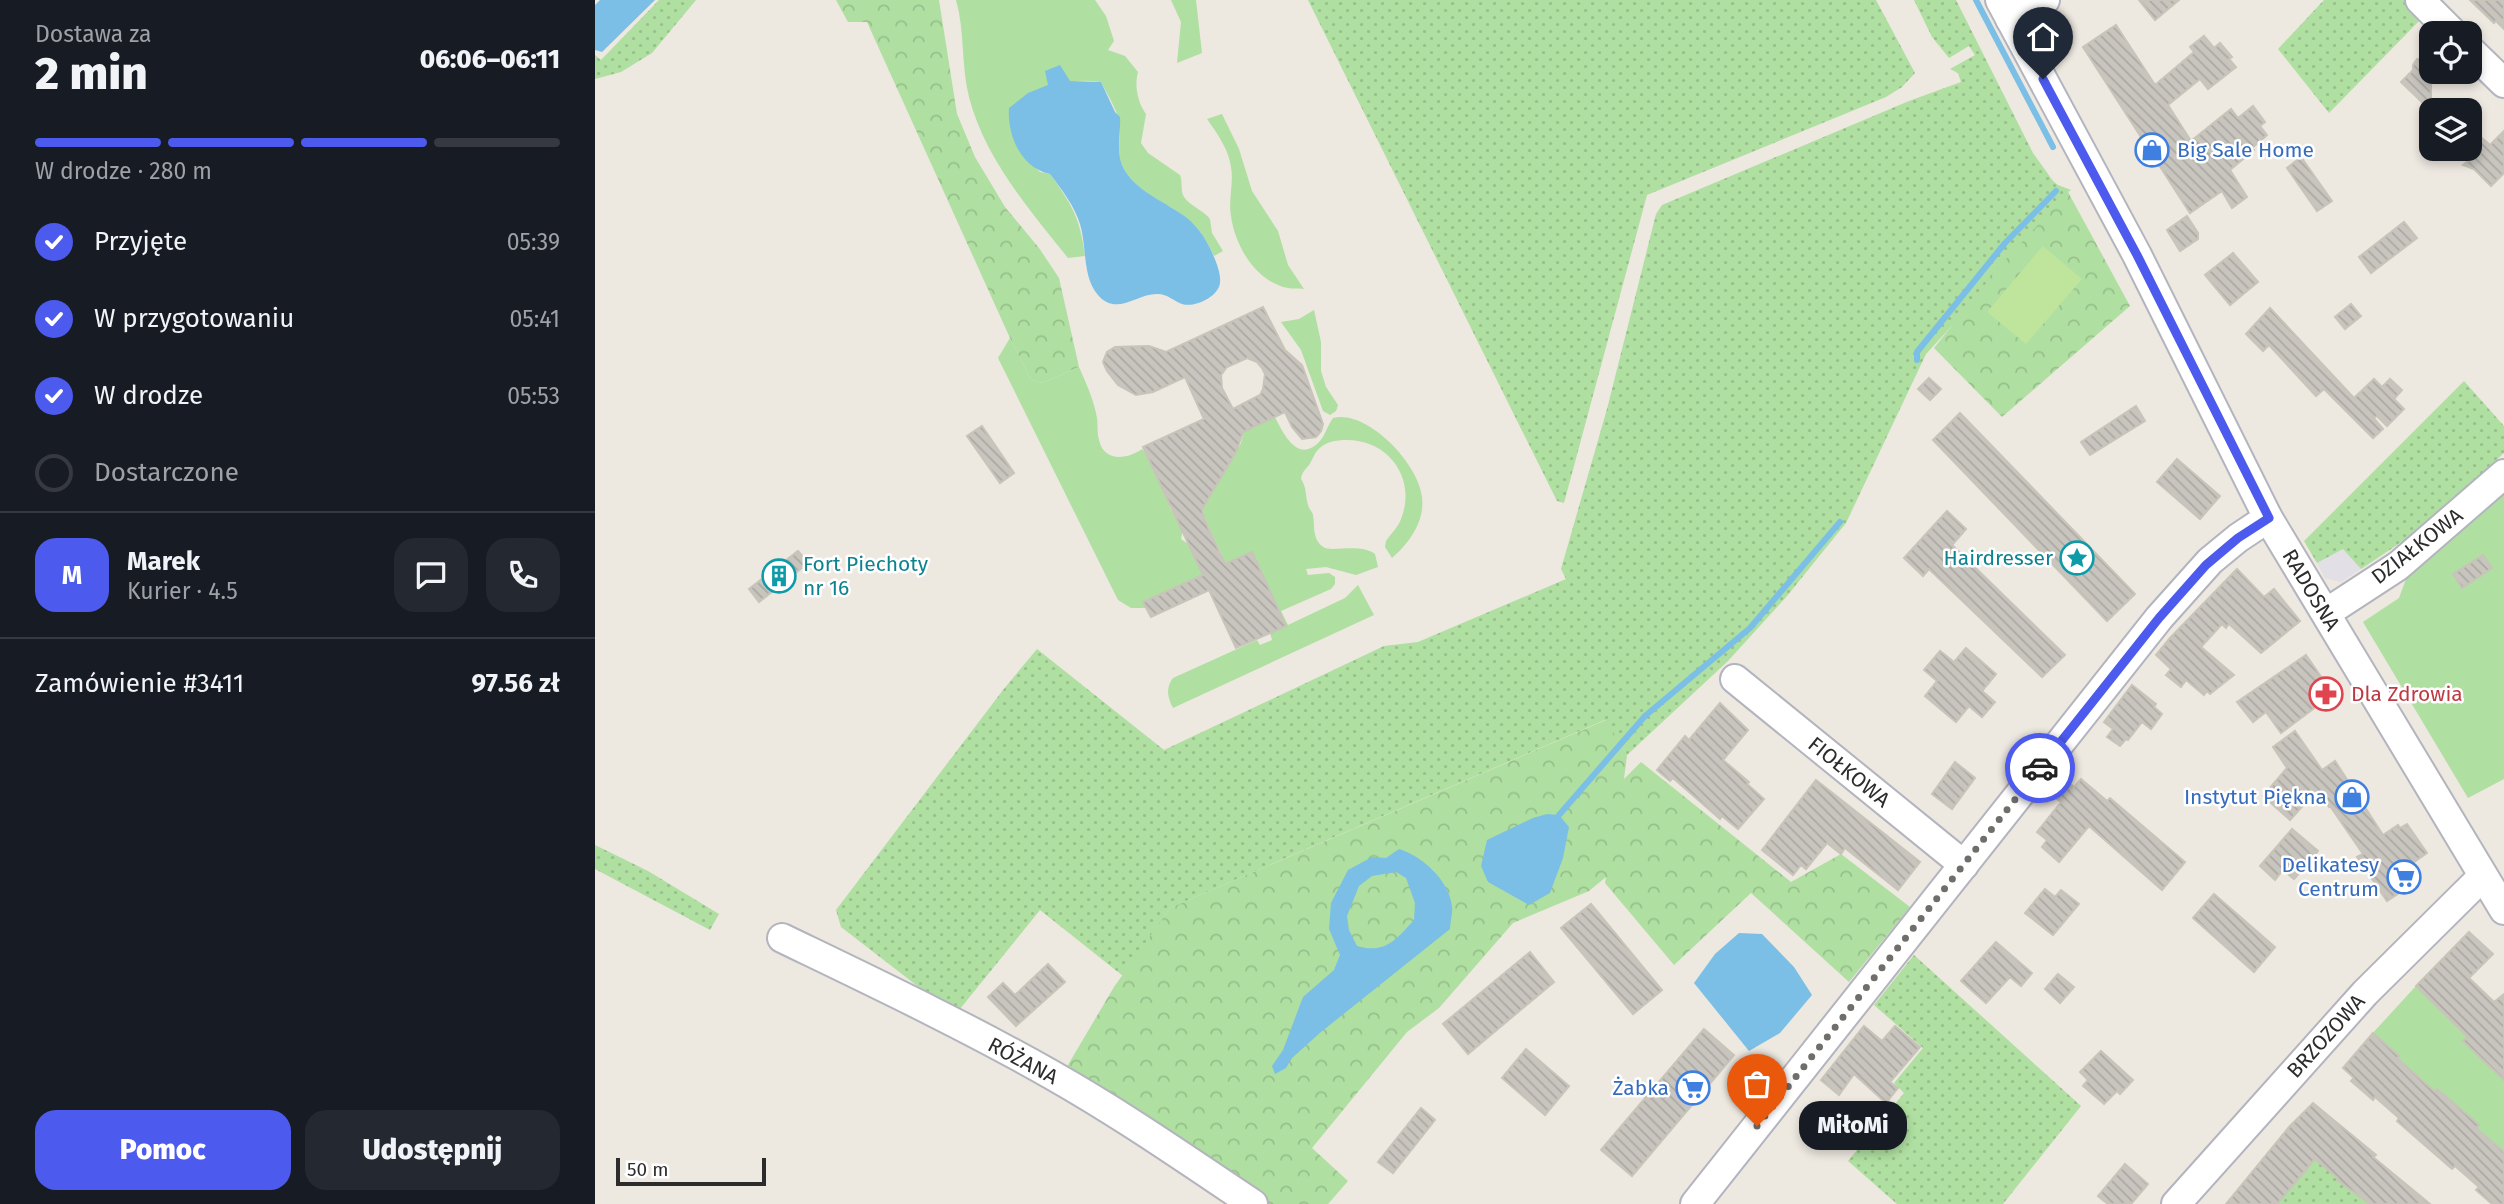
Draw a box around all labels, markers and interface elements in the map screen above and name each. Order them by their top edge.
pin [2013,7,2073,79]
icon: home [2024,18,2062,56]
text: Dostawa za [35,20,152,48]
map controls [2419,21,2482,161]
button: locate [2419,21,2482,84]
text: 06:06–06:11 [420,44,560,75]
text: 2 min [35,46,148,101]
button: layers [2419,98,2482,161]
shop icon: Big Sale Home [2133,131,2171,169]
place label: Big Sale Home [2177,137,2314,163]
text: W drodze · 280 m [35,157,212,185]
icon: check [35,223,73,261]
text: Przyjęte [94,226,187,257]
text: 05:39 [507,228,560,256]
icon: check [35,300,73,338]
text: W przygotowaniu [94,303,294,334]
text: 05:41 [509,305,560,333]
icon: check [35,377,73,415]
text: W drodze [94,380,203,411]
text: 05:53 [507,382,560,410]
text: Dostarczone [94,457,239,488]
street label: DZIAŁKOWA [2366,502,2468,590]
button: chat [394,538,468,612]
button: phone [486,538,560,612]
place icon: Hairdresser [2058,539,2096,577]
street label: RADOSNA [2277,544,2345,636]
place label: Hairdresser [1943,545,2053,571]
text: Marek [127,546,200,577]
place label: Fort Piechoty nr 16 [803,551,929,601]
building icon: Fort Piechoty nr 16 [760,557,798,595]
text: M [62,560,82,591]
text: Kurier · 4.5 [127,577,238,605]
text: Zamówienie #3411 [35,668,244,699]
text: 97.56 zł [471,668,560,699]
pharmacy icon: Dla Zdrowia [2307,675,2345,713]
place label: Dla Zdrowia [2351,681,2463,707]
street label: FIOŁKOWA [1803,731,1895,813]
courier [2005,733,2075,803]
icon: car [2021,749,2059,787]
shop icon: Instytut Piękna [2333,778,2371,816]
place label: Instytut Piękna [2184,784,2327,810]
place label: Delikatesy Centrum [2282,852,2380,902]
supermarket icon: Delikatesy Centrum [2385,858,2423,896]
street label: BRZOZOWA [2282,989,2370,1083]
street label: RÓŻANA [983,1032,1063,1090]
pin [1727,1054,1787,1126]
icon: bag [1738,1065,1776,1103]
supermarket icon: Żabka [1674,1069,1712,1107]
place label: Żabka [1613,1075,1669,1101]
callout: MiłoMi [1799,1102,1907,1150]
button: Pomoc [35,1110,291,1190]
button: Udostępnij [305,1110,560,1190]
text: MiłoMi [1818,1111,1888,1139]
scale bar [616,1155,767,1187]
text: 50 m [627,1158,668,1181]

